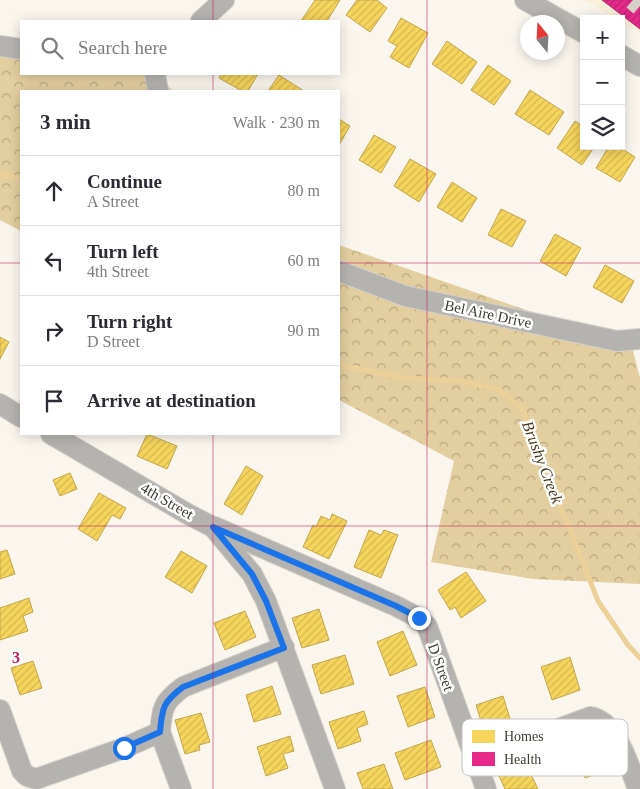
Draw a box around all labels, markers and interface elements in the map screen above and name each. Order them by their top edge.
north arrow [520,15,565,60]
map controls [580,15,625,150]
button: + [580,15,625,60]
search box [20,20,340,75]
icon: search [38,34,66,62]
text: Search here [78,37,167,58]
button: − [580,60,625,105]
button: layers [580,105,625,150]
text: 3 min [40,110,91,134]
text: Walk · 230 m [233,114,320,131]
text: Continue [87,171,162,192]
icon: ahead [40,177,68,205]
text: 80 m [288,182,320,199]
text: A Street [87,193,139,210]
text: Turn left [87,241,159,262]
icon: left [40,247,68,275]
text: 60 m [288,252,320,269]
text: 4th Street [87,263,149,280]
street label: Bel Aire Drive [443,297,533,331]
text: Turn right [87,311,172,332]
icon: right [40,317,68,345]
text: 90 m [288,322,320,339]
text: D Street [87,333,140,350]
icon: arrive [40,387,68,415]
text: Arrive at destination [87,390,256,411]
water label: Brushy Creek [518,419,566,507]
street label: 4th Street [138,480,197,523]
route end [408,607,431,630]
street label: D Street [425,641,457,694]
text: 3 [12,649,20,666]
legend [462,719,628,776]
text: Homes [504,729,544,744]
route start [113,737,136,760]
text: Health [504,752,541,767]

